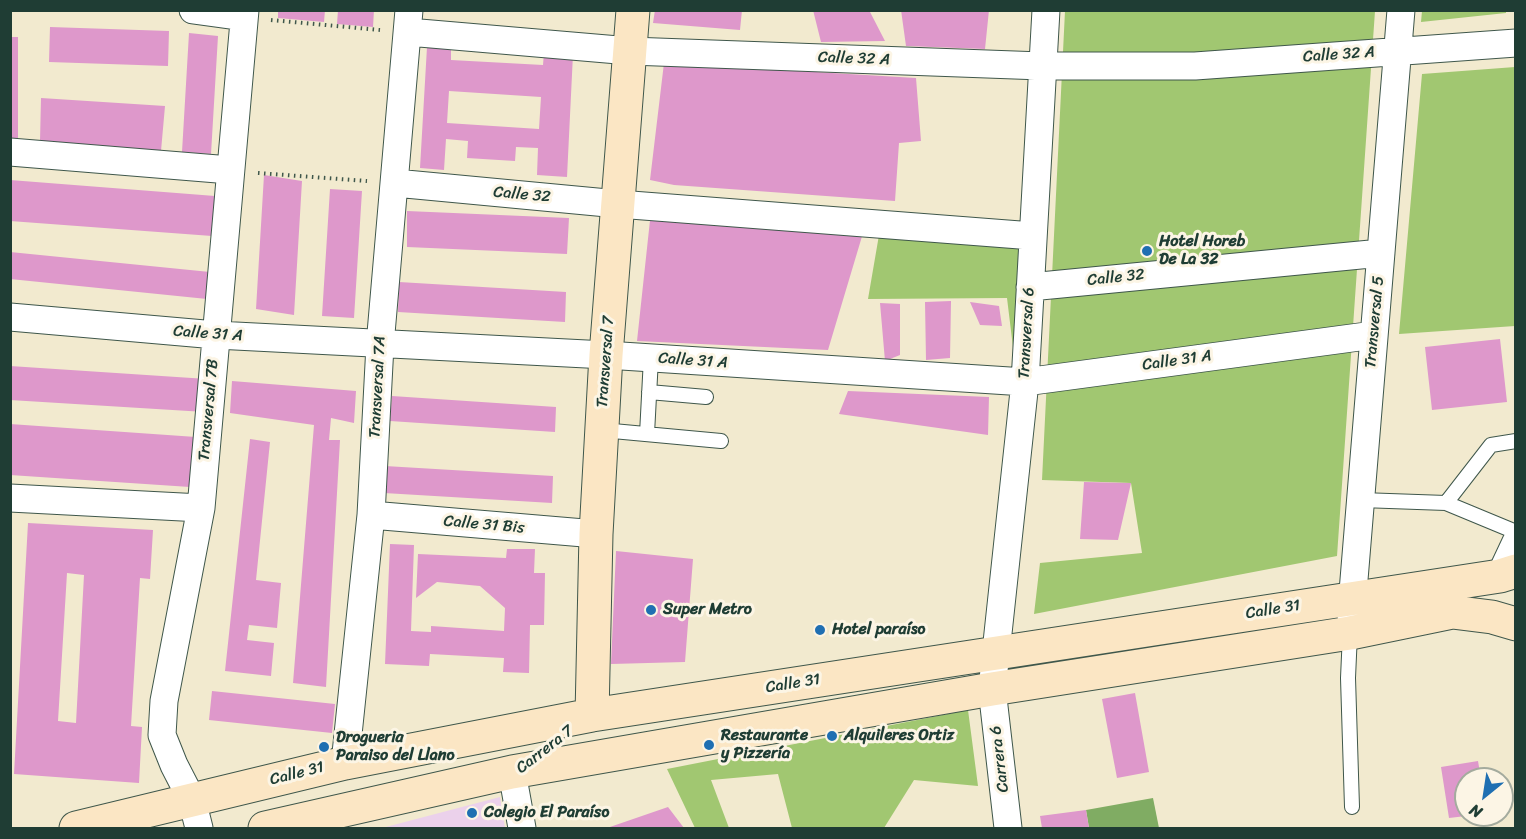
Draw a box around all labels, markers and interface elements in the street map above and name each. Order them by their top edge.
street label: Calle 32 A [1302,43,1376,67]
street label: Calle 32 A [818,48,890,70]
street label: Calle 32 [493,183,551,207]
place label: Hotel Horeb De La 32 [1159,232,1245,270]
marker: Hotel Horeb De La 32 [1140,244,1154,258]
street label: Calle 32 [1086,265,1146,291]
street label: Transversal 5 [1361,275,1389,369]
street label: Transversal 6 [1015,287,1039,379]
street label: Transversal 7 [593,315,619,409]
street label: Calle 31 A [173,322,243,346]
street label: Transversal 7A [366,335,390,439]
street label: Calle 31 A [1141,347,1213,375]
street label: Calle 31 A [658,349,728,373]
street label: Transversal 7B [195,358,223,462]
street label: Calle 31 Bis [443,512,525,538]
street label: Calle 31 [1244,596,1302,624]
place label: Super Metro [663,600,752,620]
marker: Super Metro [644,603,658,617]
place label: Hotel paraíso [832,620,925,640]
marker: Hotel paraíso [813,623,827,637]
street label: Calle 31 [764,670,822,698]
street label: Carrera 7 [513,722,577,778]
street label: Carrera 6 [986,724,1014,794]
place label: Restaurante y Pizzería [721,726,808,764]
place label: Alquileres Ortiz [844,726,954,746]
place label: Drogueria Paraiso del Llano [336,728,455,766]
marker: Alquileres Ortiz [825,729,839,743]
marker: Restaurante y Pizzería [702,738,716,752]
marker: Drogueria Paraiso del Llano [317,740,331,754]
street label: Calle 31 [268,758,326,790]
north arrow [1454,767,1514,827]
text: N [1464,796,1488,827]
place label: Colegio El Paraíso [484,803,609,823]
marker: Colegio El Paraíso [465,806,479,820]

